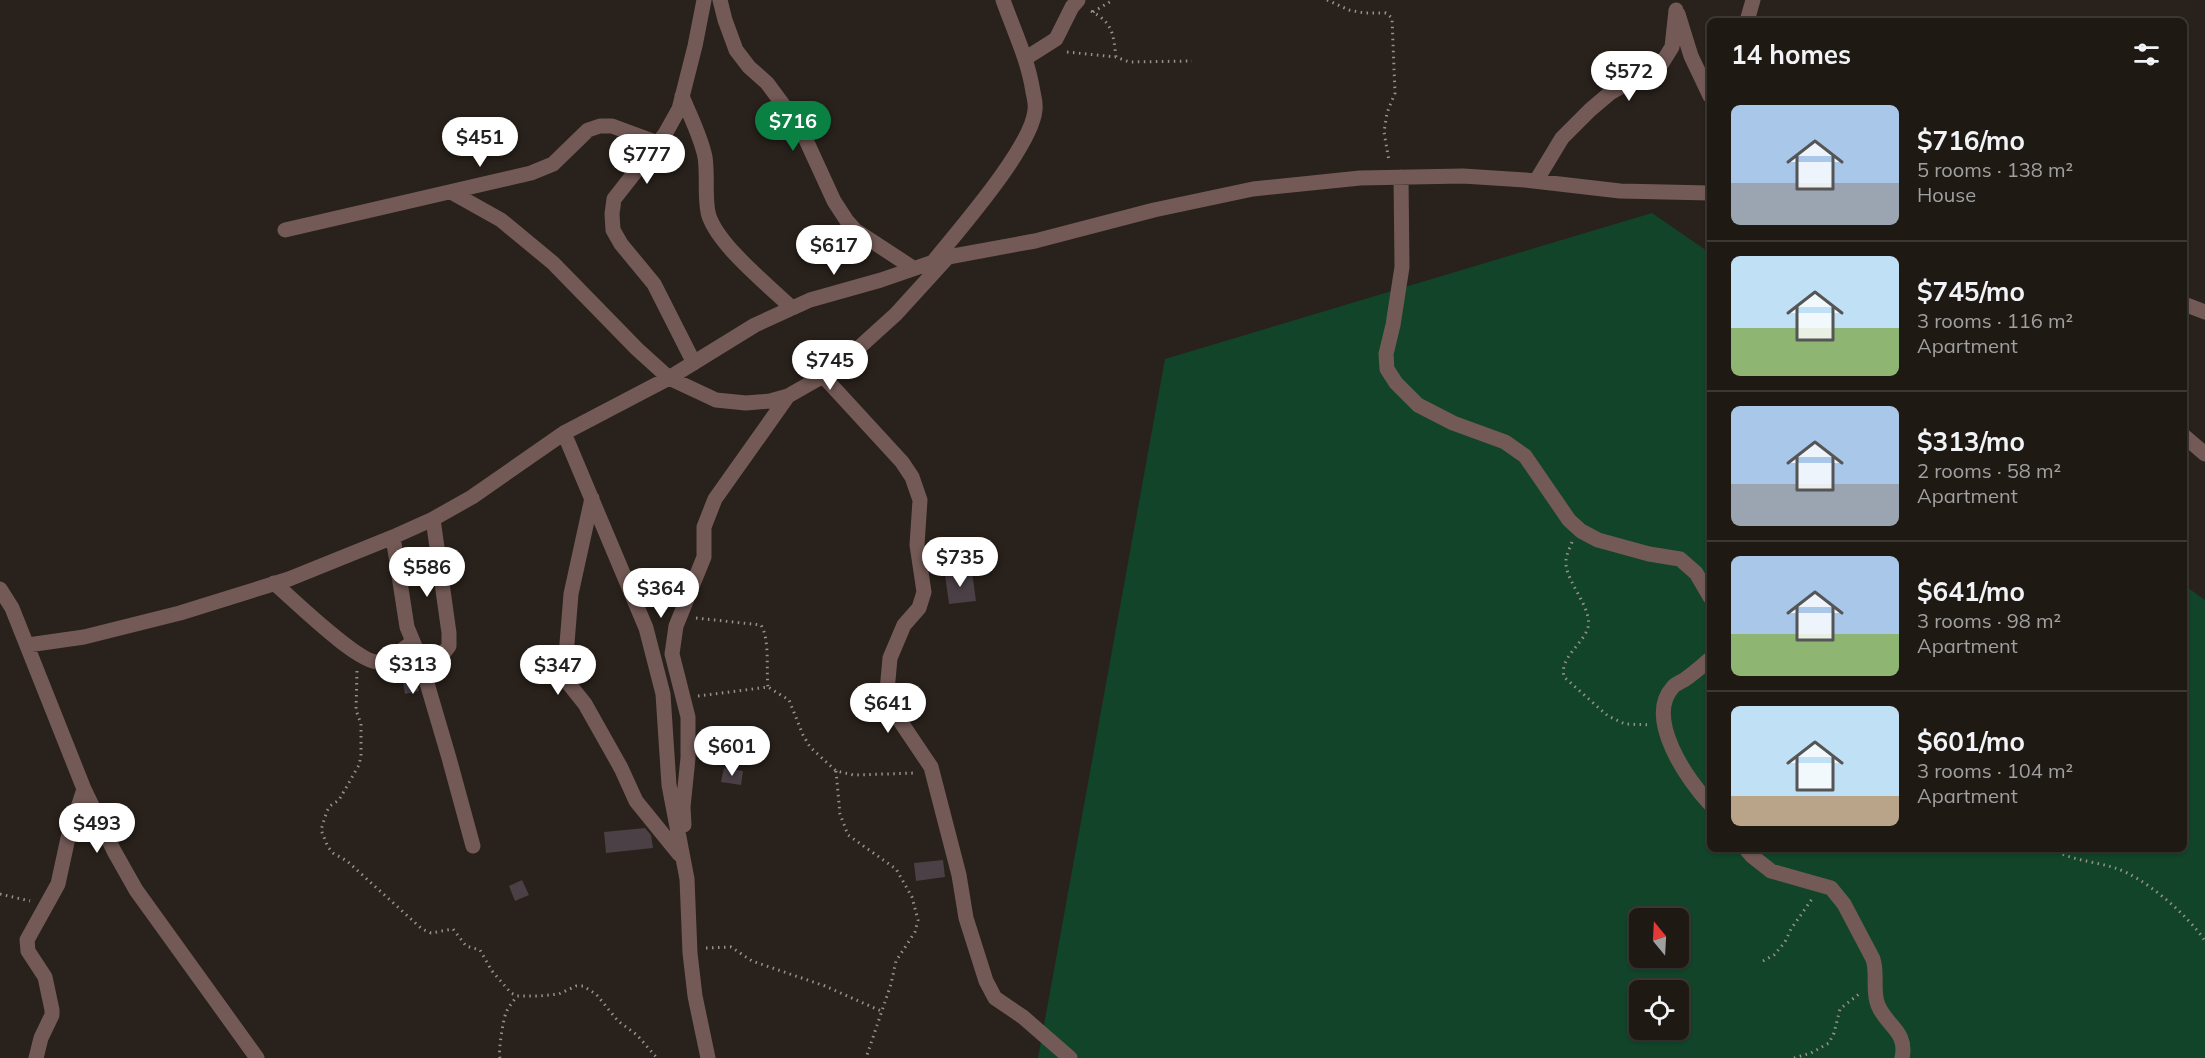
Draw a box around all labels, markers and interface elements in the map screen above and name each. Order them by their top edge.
text: 14 homes [1731,38,1851,71]
icon: filters [2130,38,2163,71]
pin: $572 [1593,51,1665,102]
text: $572 [1605,58,1653,83]
pin: $716 [757,101,829,152]
text: $716 [769,108,817,133]
pin: $451 [444,117,516,168]
text: $451 [456,124,504,149]
text: $716/mo [1917,124,2025,157]
icon: home [1779,129,1851,201]
pin: $777 [611,134,683,185]
text: $777 [623,141,671,166]
text: 5 rooms · 138 m² [1917,157,2073,182]
text: House [1917,182,1976,207]
pin: $617 [798,225,870,276]
text: $617 [810,232,858,257]
text: $745/mo [1917,275,2025,308]
icon: home [1779,280,1851,352]
text: 3 rooms · 116 m² [1917,308,2073,333]
text: Apartment [1917,333,2018,358]
pin: $745 [794,340,866,391]
text: $745 [806,347,854,372]
text: $313/mo [1917,425,2025,458]
icon: home [1779,430,1851,502]
text: 2 rooms · 58 m² [1917,458,2061,483]
text: Apartment [1917,483,2018,508]
pin: $735 [924,537,996,588]
text: $735 [936,544,984,569]
pin: $586 [391,547,463,598]
text: $586 [403,554,451,579]
pin: $364 [625,568,697,619]
text: $364 [637,575,685,600]
text: $641/mo [1917,575,2025,608]
icon: home [1779,580,1851,652]
text: 3 rooms · 98 m² [1917,608,2061,633]
text: Apartment [1917,633,2018,658]
pin: $313 [377,644,449,695]
pin: $347 [522,645,594,696]
text: $313 [389,651,437,676]
text: $347 [534,652,582,677]
pin: $641 [852,683,924,734]
text: $641 [864,690,912,715]
text: $601/mo [1917,725,2025,758]
pin: $601 [696,726,768,777]
icon: home [1779,730,1851,802]
text: $601 [708,733,756,758]
text: 3 rooms · 104 m² [1917,758,2073,783]
text: Apartment [1917,783,2018,808]
pin: $493 [61,803,133,854]
text: $493 [73,810,121,835]
north arrow [1629,908,1689,968]
map controls [1629,908,1689,1040]
button: locate [1629,980,1689,1040]

